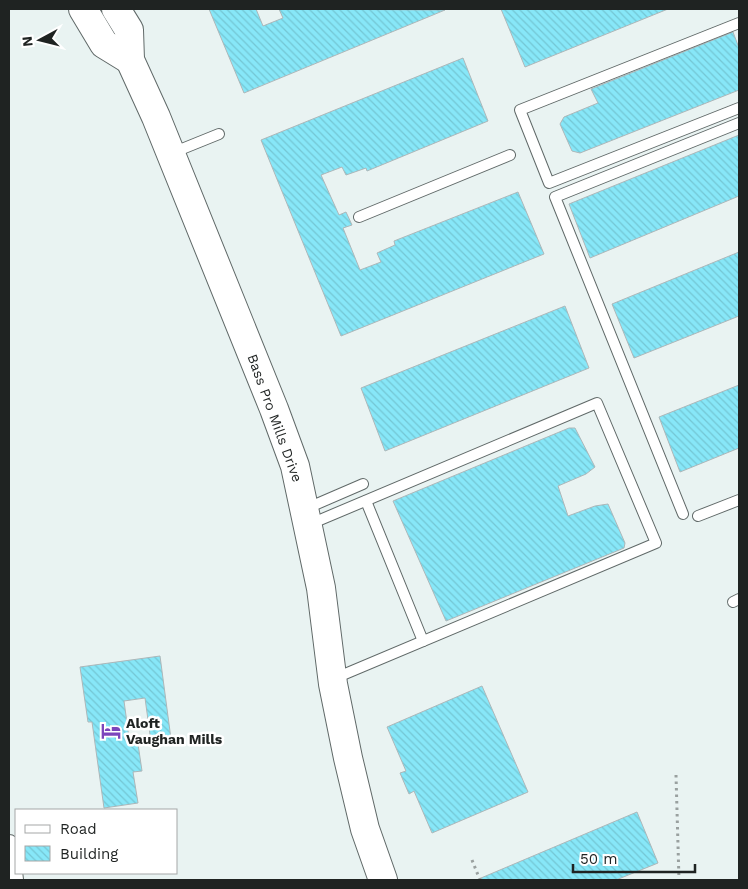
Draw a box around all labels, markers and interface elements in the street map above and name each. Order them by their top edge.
north arrow [15,15,65,65]
text: N [19,35,36,48]
street label: Bass Pro Mills Drive [244,352,306,484]
place label: Aloft Vaughan Mills [126,715,223,747]
hotel icon: Aloft Vaughan Mills [100,720,122,742]
legend [15,809,178,874]
text: Road [60,820,97,838]
scale bar [573,842,696,874]
text: Building [60,845,118,863]
text: 50 m [580,850,617,868]

